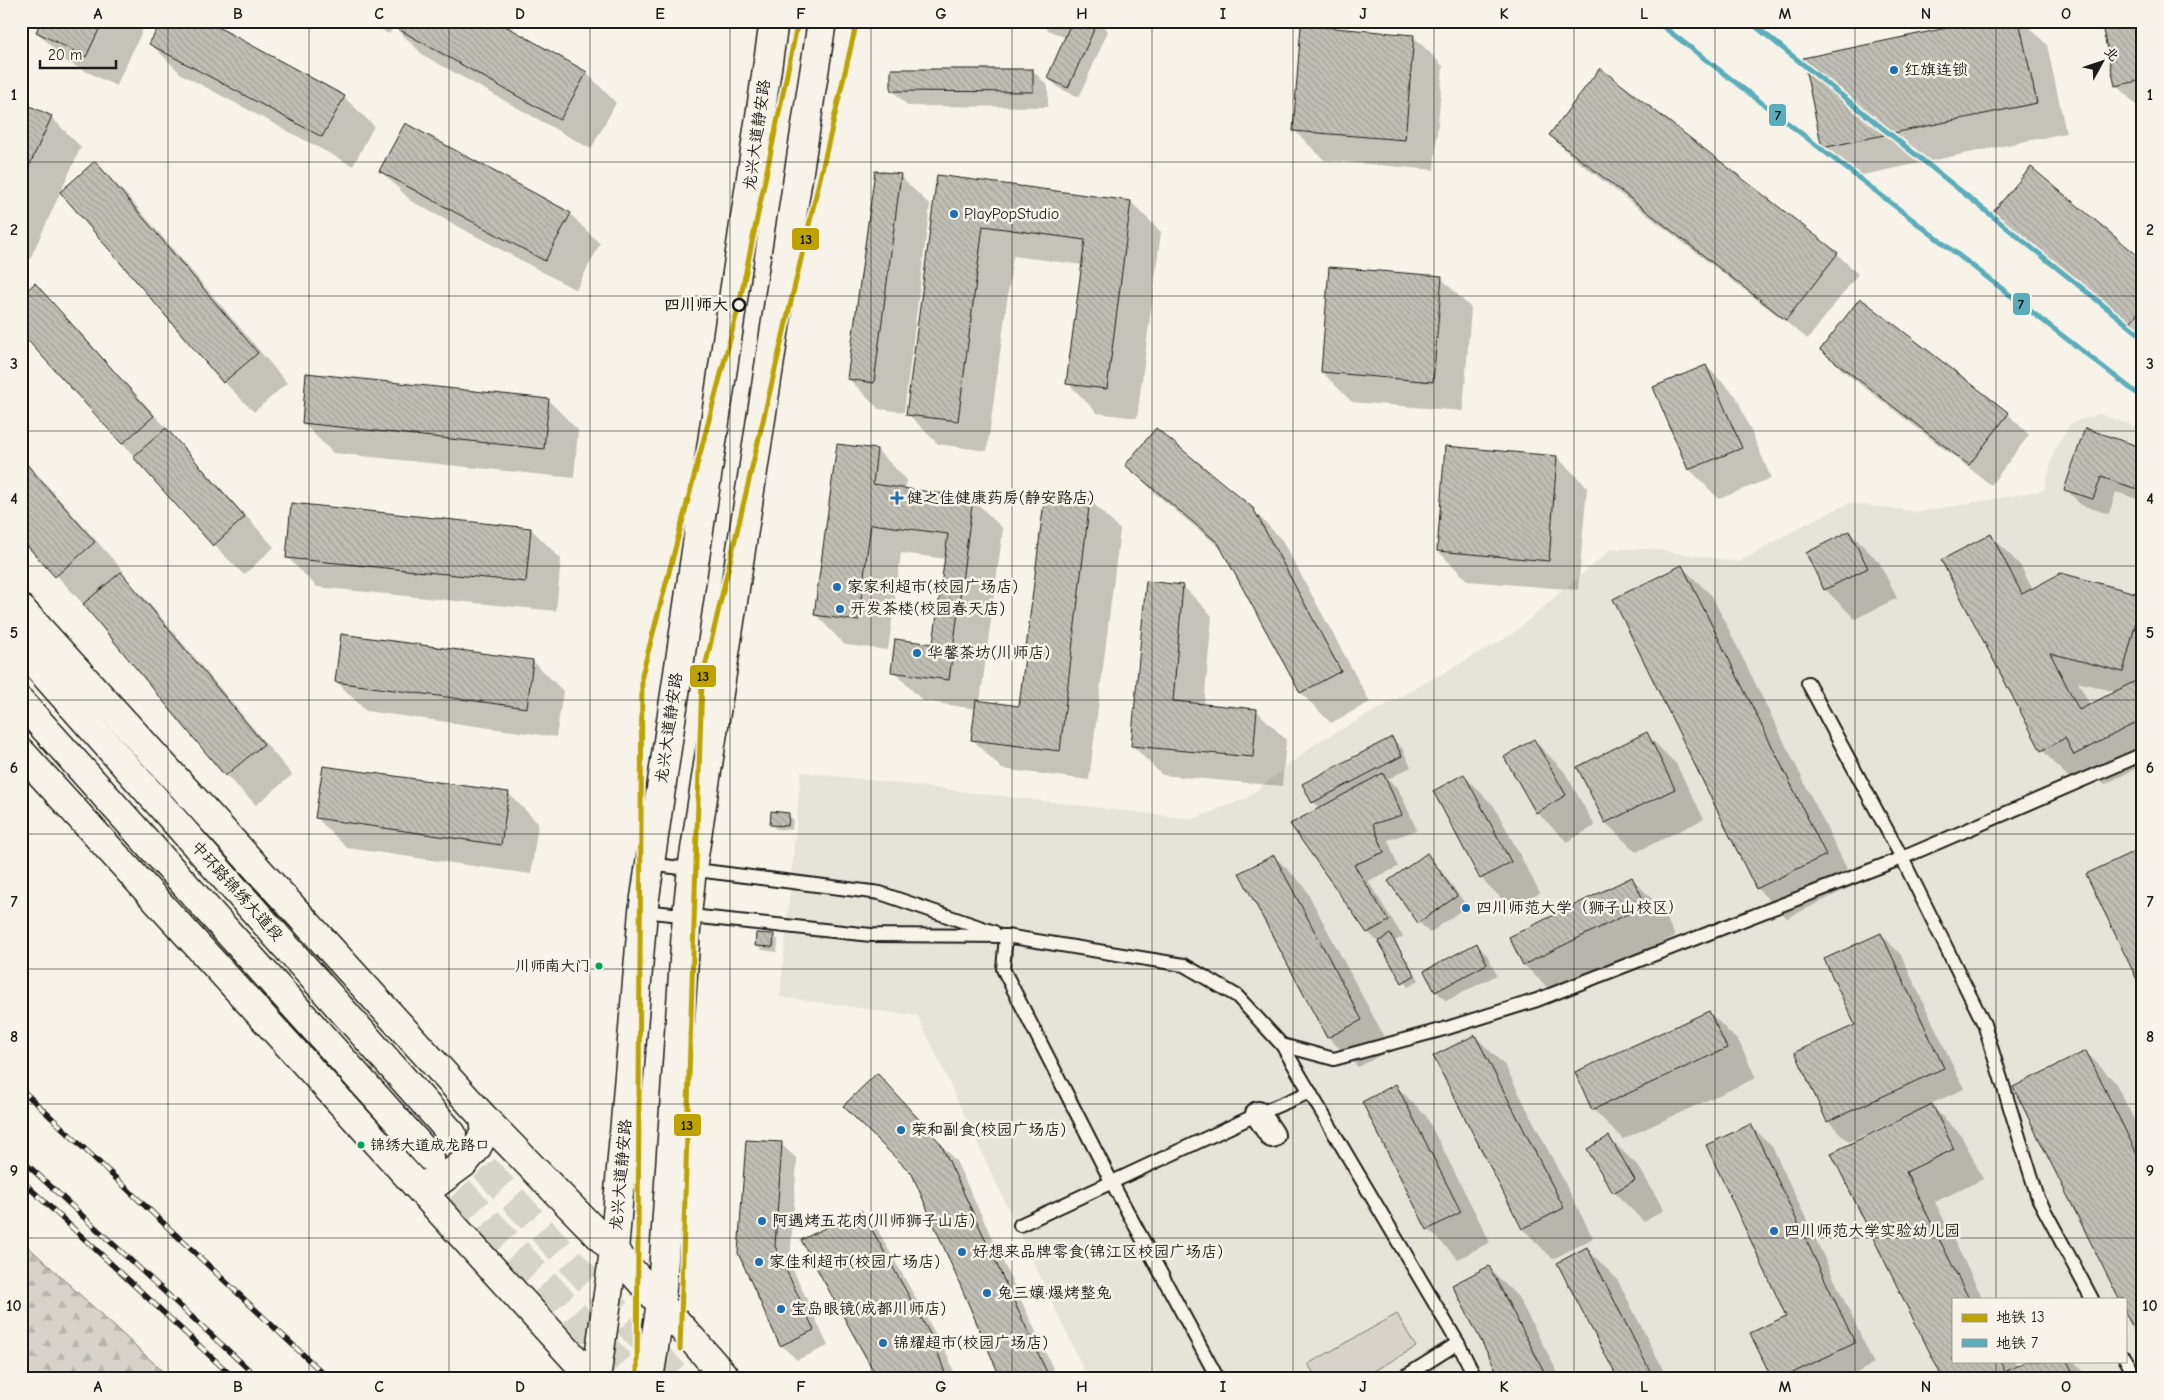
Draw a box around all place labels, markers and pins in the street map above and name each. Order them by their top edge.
place label: 红旗连锁 [1904,61,1968,79]
marker: 红旗连锁 [1888,64,1900,76]
place label: PlayPopStudio [964,205,1059,223]
marker: PlayPopStudio [948,208,960,220]
place label: 四川师大 [664,296,728,314]
marker: 四川师大 [732,298,746,312]
place label: 健之佳健康药房(静安路店) [907,489,1094,507]
marker: 健之佳健康药房(静安路店) [891,492,903,504]
place label: 家家利超市(校园广场店) [847,578,1018,596]
marker: 家家利超市(校园广场店) [831,581,843,593]
place label: 开发茶楼(校园春天店) [850,600,1005,618]
marker: 开发茶楼(校园春天店) [834,603,846,615]
place label: 华馨茶坊(川师店) [927,644,1050,662]
marker: 华馨茶坊(川师店) [911,647,923,659]
place label: 四川师范大学（狮子山校区） [1476,899,1684,917]
marker: 四川师范大学（狮子山校区） [1460,902,1472,914]
place label: 川师南大门 [515,957,590,975]
marker: 川师南大门 [594,961,604,971]
place label: 荣和副食(校园广场店) [911,1121,1066,1139]
marker: 荣和副食(校园广场店) [895,1124,907,1136]
place label: 锦绣大道成龙路口 [370,1136,490,1154]
marker: 锦绣大道成龙路口 [356,1140,366,1150]
place label: 阿遇烤五花肉(川师狮子山店) [772,1212,975,1230]
marker: 阿遇烤五花肉(川师狮子山店) [756,1215,768,1227]
place label: 四川师范大学实验幼儿园 [1784,1222,1960,1240]
marker: 四川师范大学实验幼儿园 [1768,1225,1780,1237]
place label: 好想来品牌零食(锦江区校园广场店) [972,1243,1223,1261]
marker: 好想来品牌零食(锦江区校园广场店) [956,1246,968,1258]
place label: 家佳利超市(校园广场店) [769,1253,940,1271]
marker: 家佳利超市(校园广场店) [753,1256,765,1268]
place label: 兔三孃·爆烤整兔 [997,1284,1112,1302]
marker: 兔三孃·爆烤整兔 [981,1287,993,1299]
place label: 宝岛眼镜(成都川师店) [791,1300,946,1318]
marker: 宝岛眼镜(成都川师店) [775,1303,787,1315]
place label: 锦耀超市(校园广场店) [893,1334,1048,1352]
marker: 锦耀超市(校园广场店) [877,1337,889,1349]

